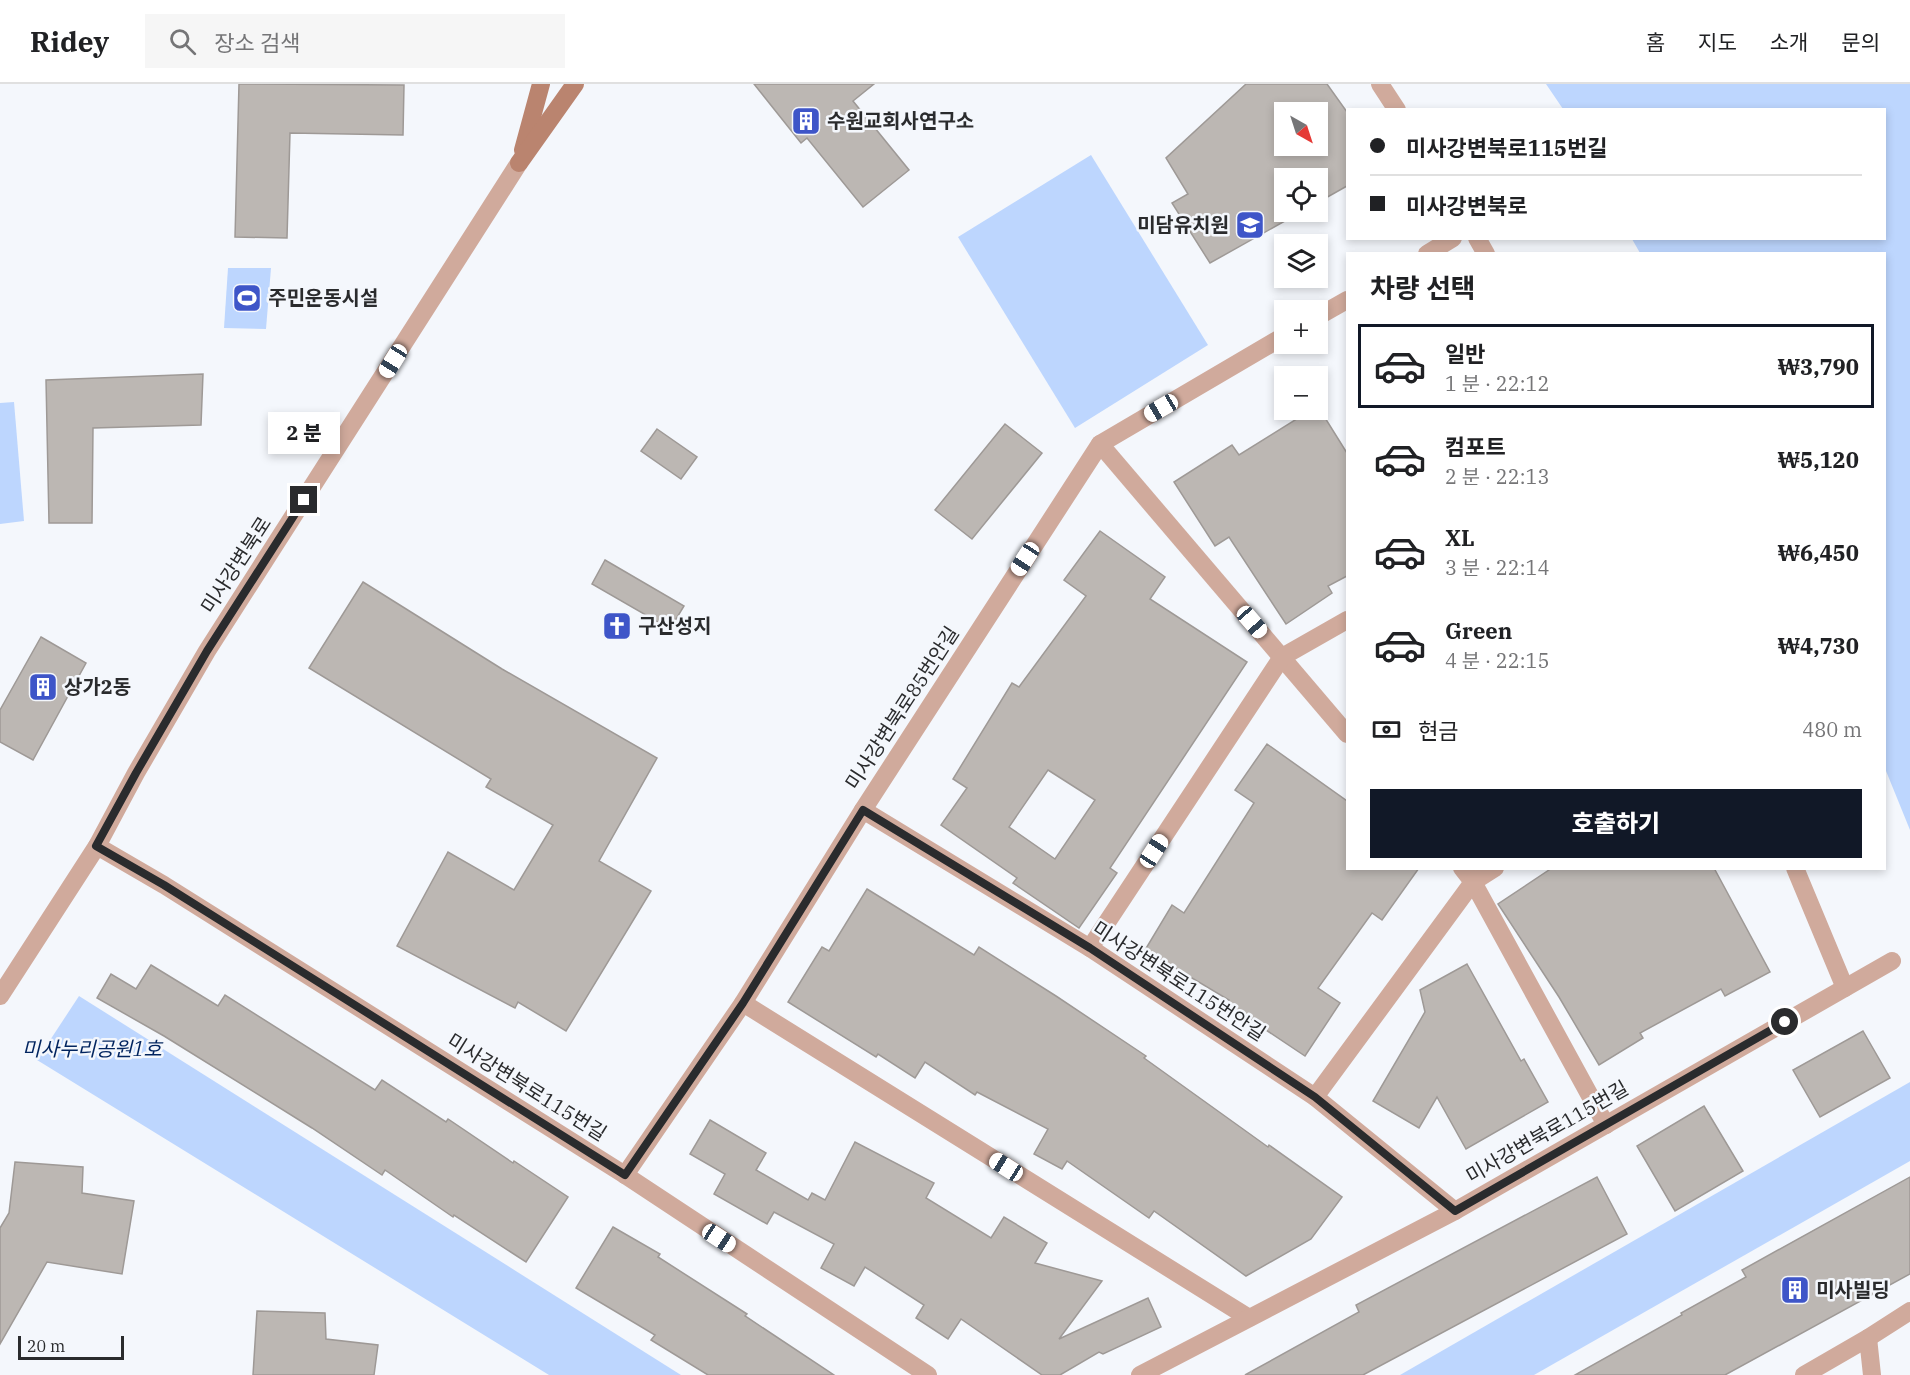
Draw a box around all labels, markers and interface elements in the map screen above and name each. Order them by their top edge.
search box [145,14,565,68]
text: Ridey [30,23,109,60]
icon: search [166,25,199,58]
text: 장소 검색 [214,28,300,57]
text: 홈 [1646,28,1665,56]
text: 지도 [1698,28,1737,56]
text: 소개 [1770,28,1808,56]
text: 문의 [1841,28,1880,56]
north arrow [1274,102,1328,156]
map controls [1274,102,1328,420]
building icon: 수원교회사연구소 [790,105,822,137]
place label: 수원교회사연구소 [827,107,974,134]
text: 미사강변북로115번길 [1406,133,1608,162]
button: locate [1274,168,1328,222]
text: 미사강변북로 [1406,191,1527,220]
school or university icon: 미담유치원 [1234,209,1266,241]
place label: 미담유치원 [1137,211,1229,238]
button: layers [1274,234,1328,288]
text: 차량 선택 [1370,270,1476,305]
sports icon: 주민운동시설 [231,282,263,314]
place label: 주민운동시설 [268,284,378,311]
button: + [1274,300,1328,354]
icon: car [1373,339,1427,393]
text: 일반 [1445,339,1485,368]
car [376,341,410,381]
text: ₩3,790 [1777,352,1859,381]
button: − [1274,366,1328,420]
text: 1 분 · 22:12 [1445,370,1550,397]
car [1141,391,1181,425]
callout: 2 분 [268,413,340,455]
text: 2 분 [286,419,322,446]
icon: car [1373,432,1427,486]
text: 컴포트 [1445,432,1506,461]
text: ₩5,120 [1777,445,1859,474]
text: 2 분 · 22:13 [1445,463,1550,490]
route end [290,486,317,513]
street label: 미사강변북로 [194,511,277,618]
text: XL [1445,523,1475,552]
icon: car [1373,525,1427,579]
text: ₩6,450 [1777,538,1859,567]
car [1008,539,1042,579]
text: 3 분 · 22:14 [1445,554,1550,581]
car [1233,603,1271,641]
church icon: 구산성지 [601,610,633,642]
place label: 구산성지 [638,612,712,639]
text: Green [1445,616,1512,645]
icon: car [1373,618,1427,672]
street label: 미사강변북로85번안길 [839,621,965,795]
text: ₩4,730 [1777,631,1859,660]
text: 4 분 · 22:15 [1445,647,1550,674]
building icon: 상가2동 [27,671,59,703]
place label: 상가2동 [64,673,131,700]
icon: cash [1370,713,1403,746]
text: 현금 [1418,716,1458,745]
text: 480 m [1802,716,1862,743]
button: 호출하기 [1370,789,1862,858]
car [1137,831,1171,871]
street label: 미사강변북로115번안길 [1087,914,1271,1047]
route start [1771,1008,1798,1035]
street label: 미사강변북로115번길 [442,1027,612,1147]
park label: 미사누리공원1호 [22,1035,163,1062]
street label: 미사강변북로115번길 [1461,1074,1633,1189]
car [986,1150,1026,1184]
car [699,1221,739,1255]
building icon: 미사빌딩 [1779,1274,1811,1306]
place label: 미사빌딩 [1816,1276,1890,1303]
scale bar [18,1333,124,1360]
text: 20 m [27,1336,65,1356]

